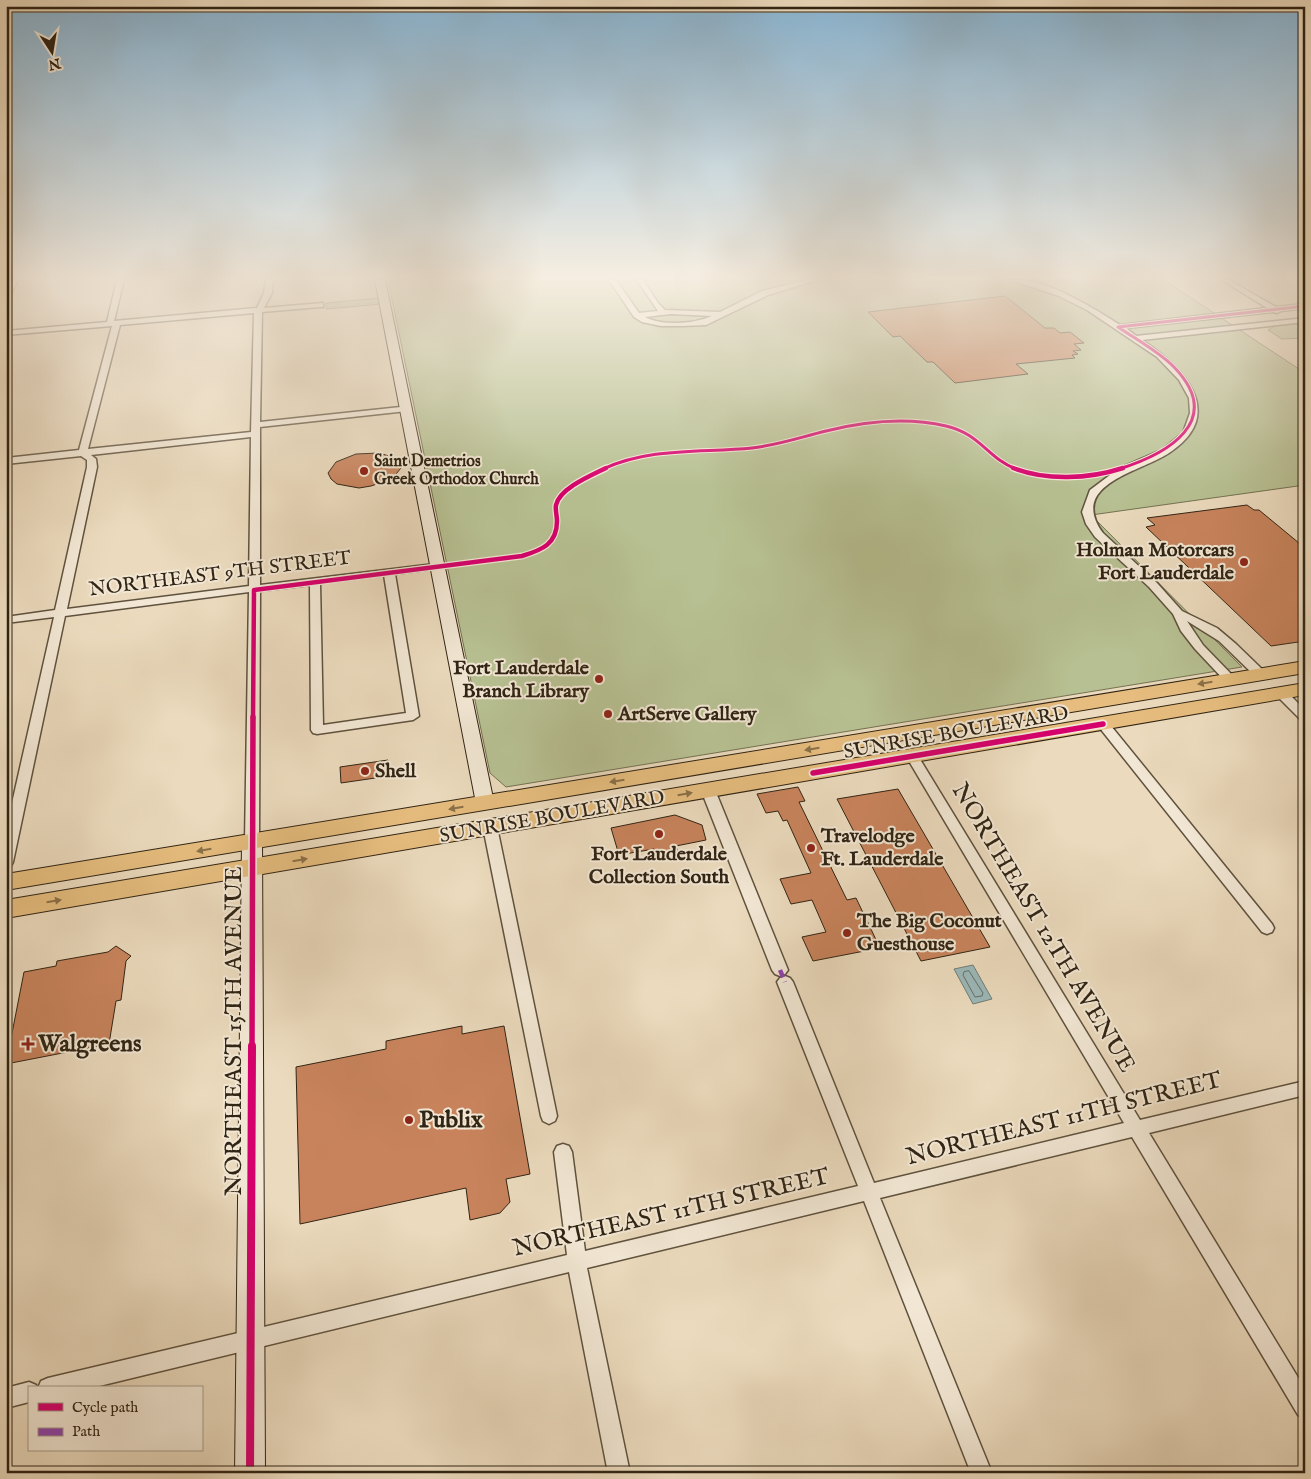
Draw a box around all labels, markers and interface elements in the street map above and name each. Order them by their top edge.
north arrow [28,28,78,78]
text: N [47,53,63,74]
place label: Saint Demetrios Greek Orthodox Church [374,452,539,490]
marker: Saint Demetrios Greek Orthodox Church [358,465,370,477]
place label: Holman Motorcars Fort Lauderdale [1076,538,1235,586]
street label: NORTHEAST 9TH STREET [88,545,353,602]
marker: Holman Motorcars Fort Lauderdale [1238,556,1250,568]
place label: Fort Lauderdale Branch Library [453,656,590,704]
marker: Fort Lauderdale Branch Library [593,673,605,685]
one-way arrow [1197,680,1213,688]
street label: SUNRISE BOULEVARD [842,701,1070,765]
place label: ArtServe Gallery [617,702,758,727]
marker: ArtServe Gallery [602,708,614,720]
one-way arrow [804,745,820,753]
place label: Shell [375,759,416,784]
marker: Shell [359,765,371,777]
one-way arrow [608,777,624,785]
street label: NORTHEAST 12TH AVENUE [944,777,1142,1079]
street label: SUNRISE BOULEVARD [438,785,666,849]
one-way arrow [677,790,693,798]
one-way arrow [448,804,464,812]
place label: Travelodge Ft. Lauderdale [820,824,944,872]
marker: Fort Lauderdale Collection South [653,828,665,840]
place label: Fort Lauderdale Collection South [589,842,730,890]
marker: Travelodge Ft. Lauderdale [805,842,817,854]
one-way arrow [196,846,212,854]
one-way arrow [293,855,309,863]
street label: NORTHEAST 15TH AVENUE [219,866,250,1196]
one-way arrow [47,897,63,905]
place label: The Big Coconut Guesthouse [856,909,1002,957]
marker: The Big Coconut Guesthouse [841,927,853,939]
place label: Walgreens [37,1029,142,1060]
marker: Walgreens [22,1038,34,1050]
street label: NORTHEAST 11TH STREET [903,1065,1225,1173]
place label: Publix [419,1105,483,1136]
marker: Publix [403,1114,415,1126]
street label: NORTHEAST 11TH STREET [510,1161,833,1265]
legend [28,1386,202,1452]
text: Cycle path [72,1398,138,1417]
text: Path [72,1422,100,1441]

